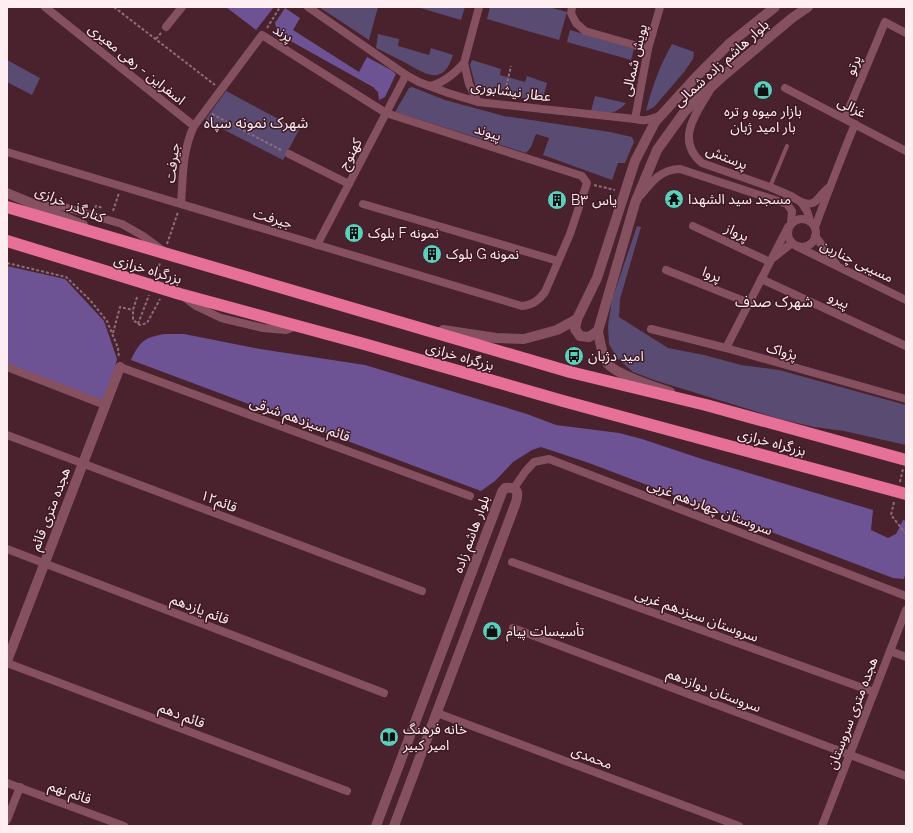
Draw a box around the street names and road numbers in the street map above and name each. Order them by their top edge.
street label: بلوار هاشم زاده شمالی [670,16,774,112]
street label: اسفراين - رهی معیری [85,20,189,109]
street label: پرند [269,21,296,47]
street label: پویش شمالی [618,22,652,98]
street label: پرتو [842,53,866,78]
street label: عطار نیشابوری [470,77,552,106]
street label: غزالی [835,93,869,122]
street label: پیوند [472,120,503,146]
street label: كهنوج [335,135,368,174]
street label: پرستش [703,141,750,174]
street label: جیرفت [162,142,183,184]
street label: کنارگذر خرازی [33,182,107,227]
street label: جيرفت [251,204,295,232]
street label: پرواز [721,219,751,246]
street label: مسیبی چناربن [817,236,896,287]
street label: بزرگراه خرازی [112,251,184,288]
street label: پروا [699,263,724,287]
street label: پیرو [825,288,852,314]
street label: بزرگراه خرازی [424,339,496,374]
street label: پژواک [764,339,799,365]
street label: قائم سیزدهم شرقی [247,393,352,447]
street label: بزرگراه خرازی [736,425,808,460]
street label: هجده متری قائم [27,465,76,554]
street label: سروستان چهاردهم غربی [644,476,775,541]
street label: قائم۱۲ [197,487,240,518]
street label: بلوار هاشم زاده [450,493,495,576]
street label: سروستان سیزدهم غربی [632,585,761,648]
street label: قائم یازدهم [168,591,231,630]
street label: هجده متری سروستان [823,655,882,772]
street label: سروستان دوازدهم [663,665,763,718]
street label: قائم دهم [156,699,207,734]
street label: محمدی [569,742,615,773]
street label: قائم نهم [45,777,94,810]

